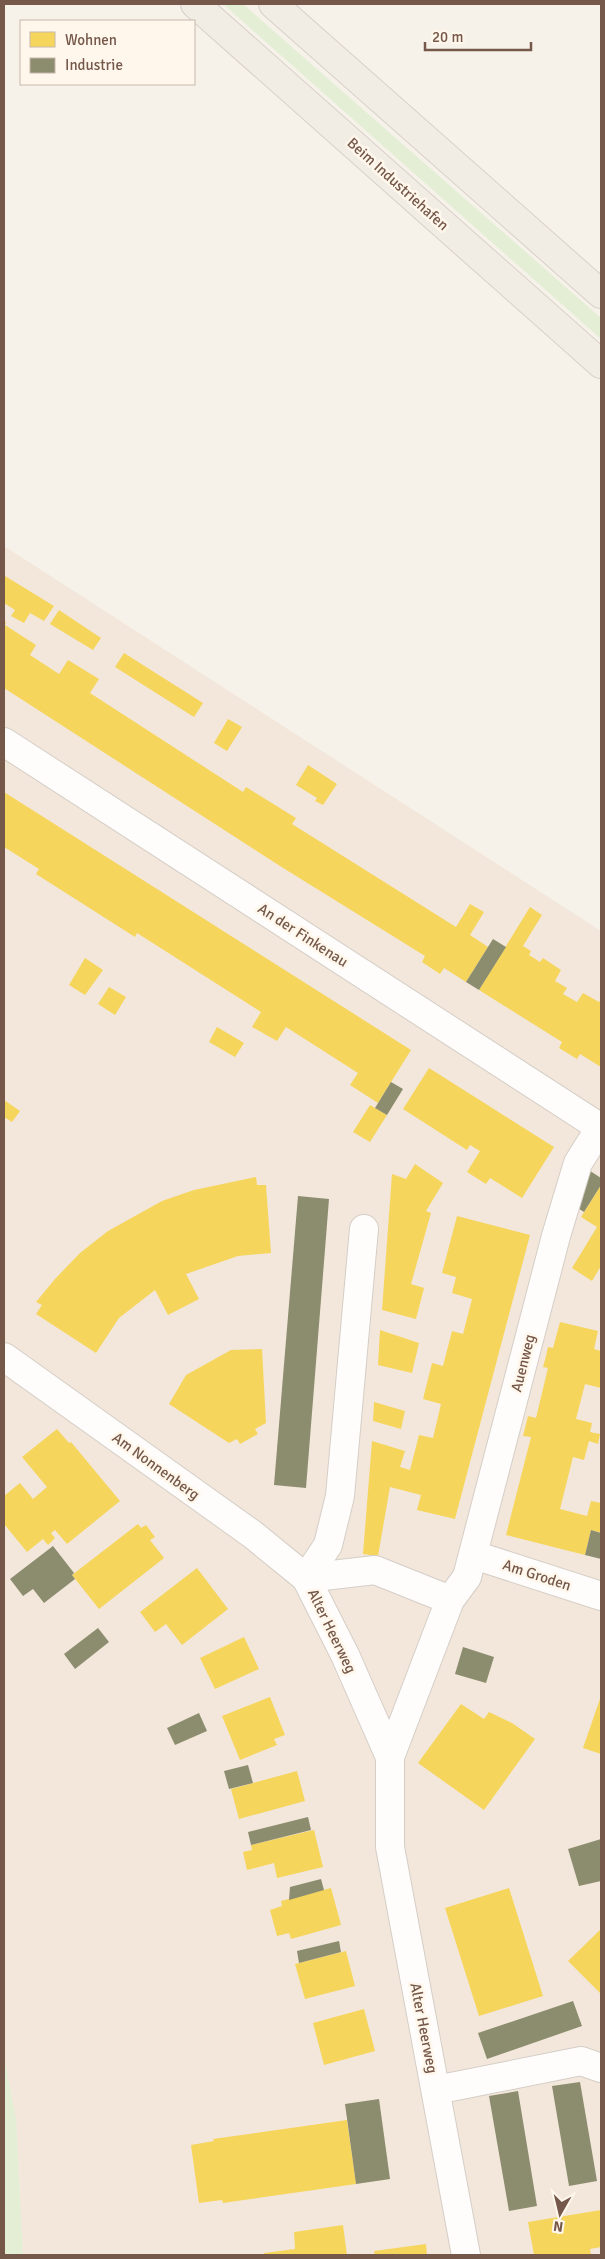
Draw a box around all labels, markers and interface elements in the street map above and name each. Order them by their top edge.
legend [20,20,195,85]
scale bar [425,20,531,52]
text: 20 m [432,28,463,46]
text: Wohnen [65,31,117,49]
text: Industrie [65,56,123,74]
street label: Beim Industriehafen [344,134,452,234]
street label: An der Finkenau [255,899,351,971]
street label: Auenweg [507,1332,539,1394]
street label: Am Nonnenberg [109,1428,203,1504]
street label: Am Groden [501,1556,573,1594]
street label: Alter Heerweg [304,1586,360,1676]
street label: Alter Heerweg [406,1981,442,2075]
north arrow [535,2189,585,2239]
text: N [552,2217,564,2235]

